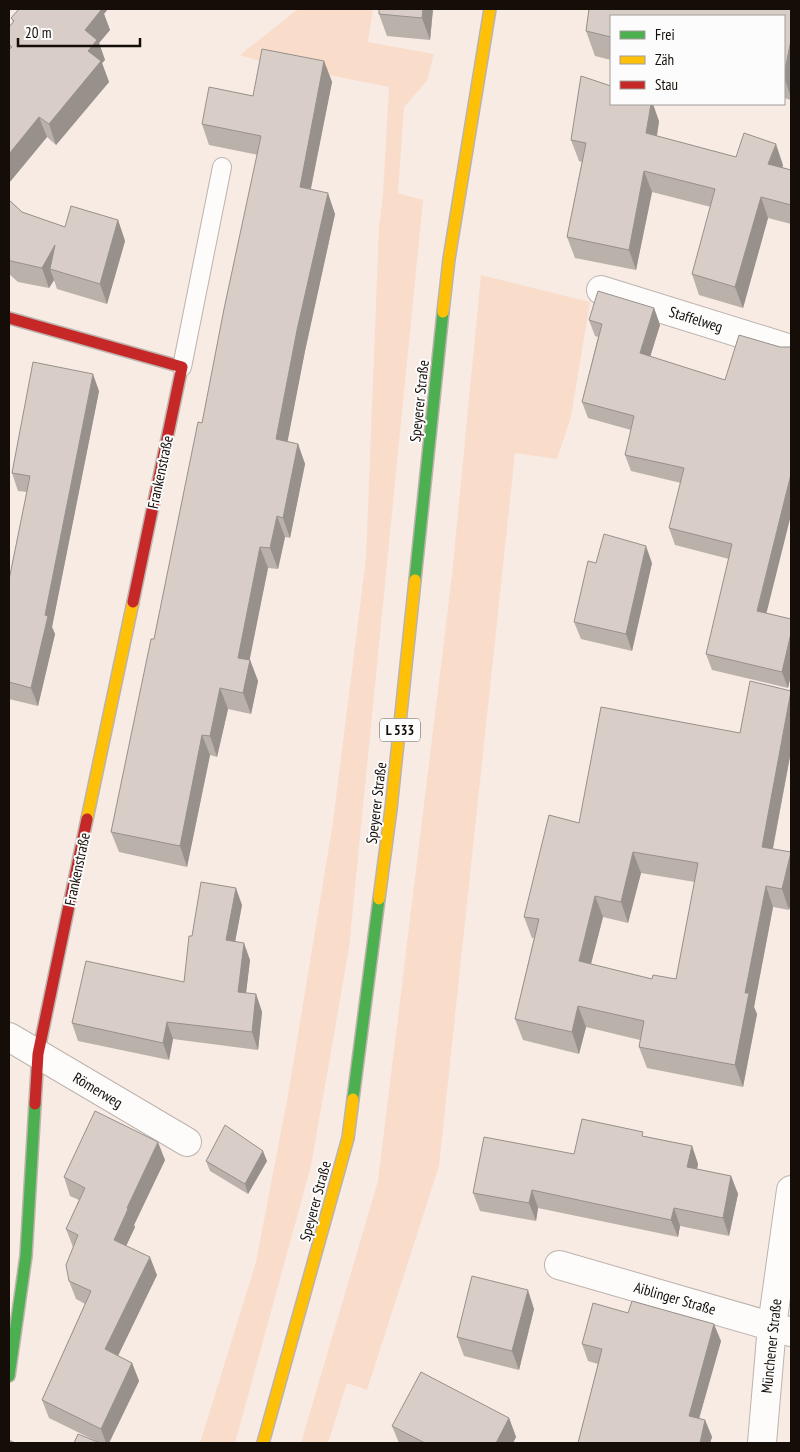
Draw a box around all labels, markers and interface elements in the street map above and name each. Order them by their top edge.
scale bar [18,15,140,47]
legend [610,15,785,105]
text: 20 m [25,23,51,42]
text: Frei [655,25,675,44]
text: Zäh [655,50,674,69]
text: Stau [655,75,678,94]
street label: Staffelweg [667,302,725,336]
street label: Speyerer Straße [405,359,433,443]
street label: Frankenstraße [143,434,177,510]
road number: L 533 [380,718,420,742]
street label: Speyerer Straße [362,761,390,845]
street label: Frankenstraße [60,831,94,907]
street label: Römerweg [70,1068,126,1112]
street label: Speyerer Straße [295,1159,335,1243]
street label: Aiblinger Straße [632,1277,718,1319]
street label: Münchener Straße [757,1298,785,1394]

